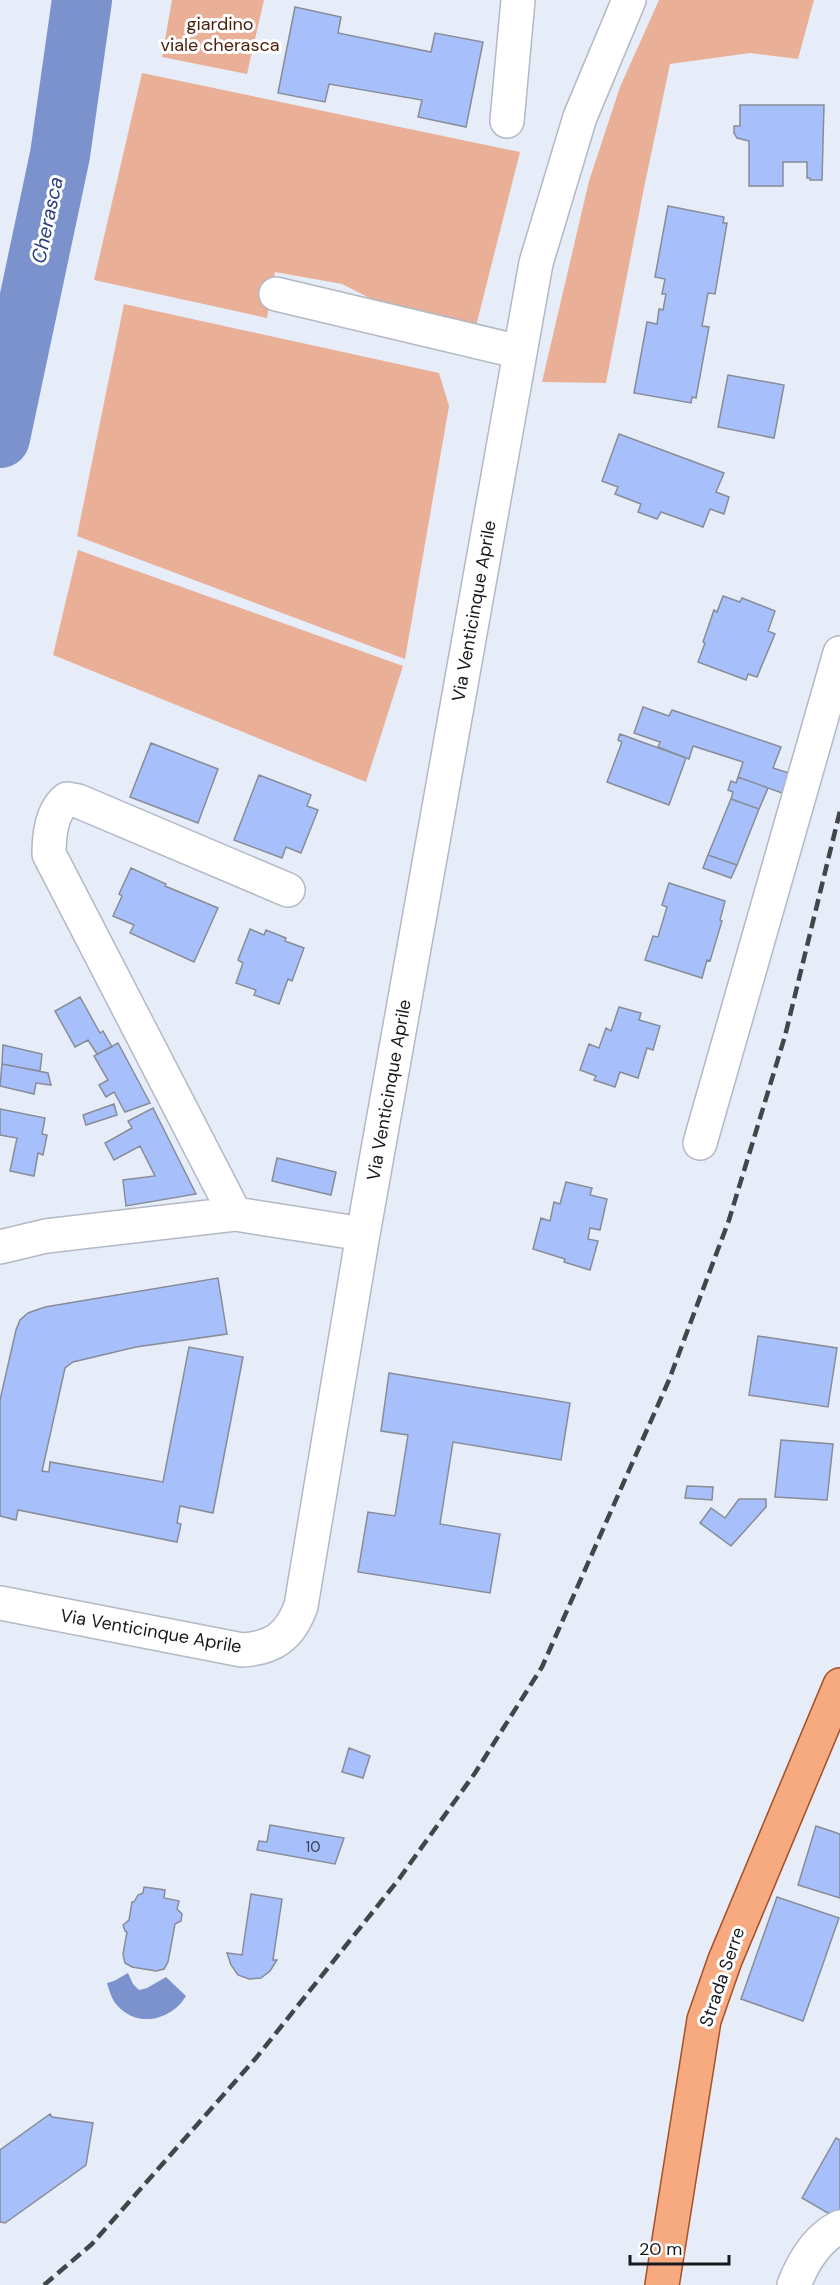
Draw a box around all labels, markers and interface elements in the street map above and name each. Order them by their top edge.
park label: giardino viale cherasca [160,12,280,57]
water label: Cherasca [25,174,69,266]
street label: Via Venticinque Aprile [446,518,502,704]
street label: Via Venticinque Aprile [361,997,417,1183]
street label: Via Venticinque Aprile [58,1603,244,1659]
house number: 10 [306,1837,320,1857]
street label: Strada Serre [694,1924,750,2030]
scale bar [630,2228,729,2266]
text: 20 m [639,2237,682,2261]

